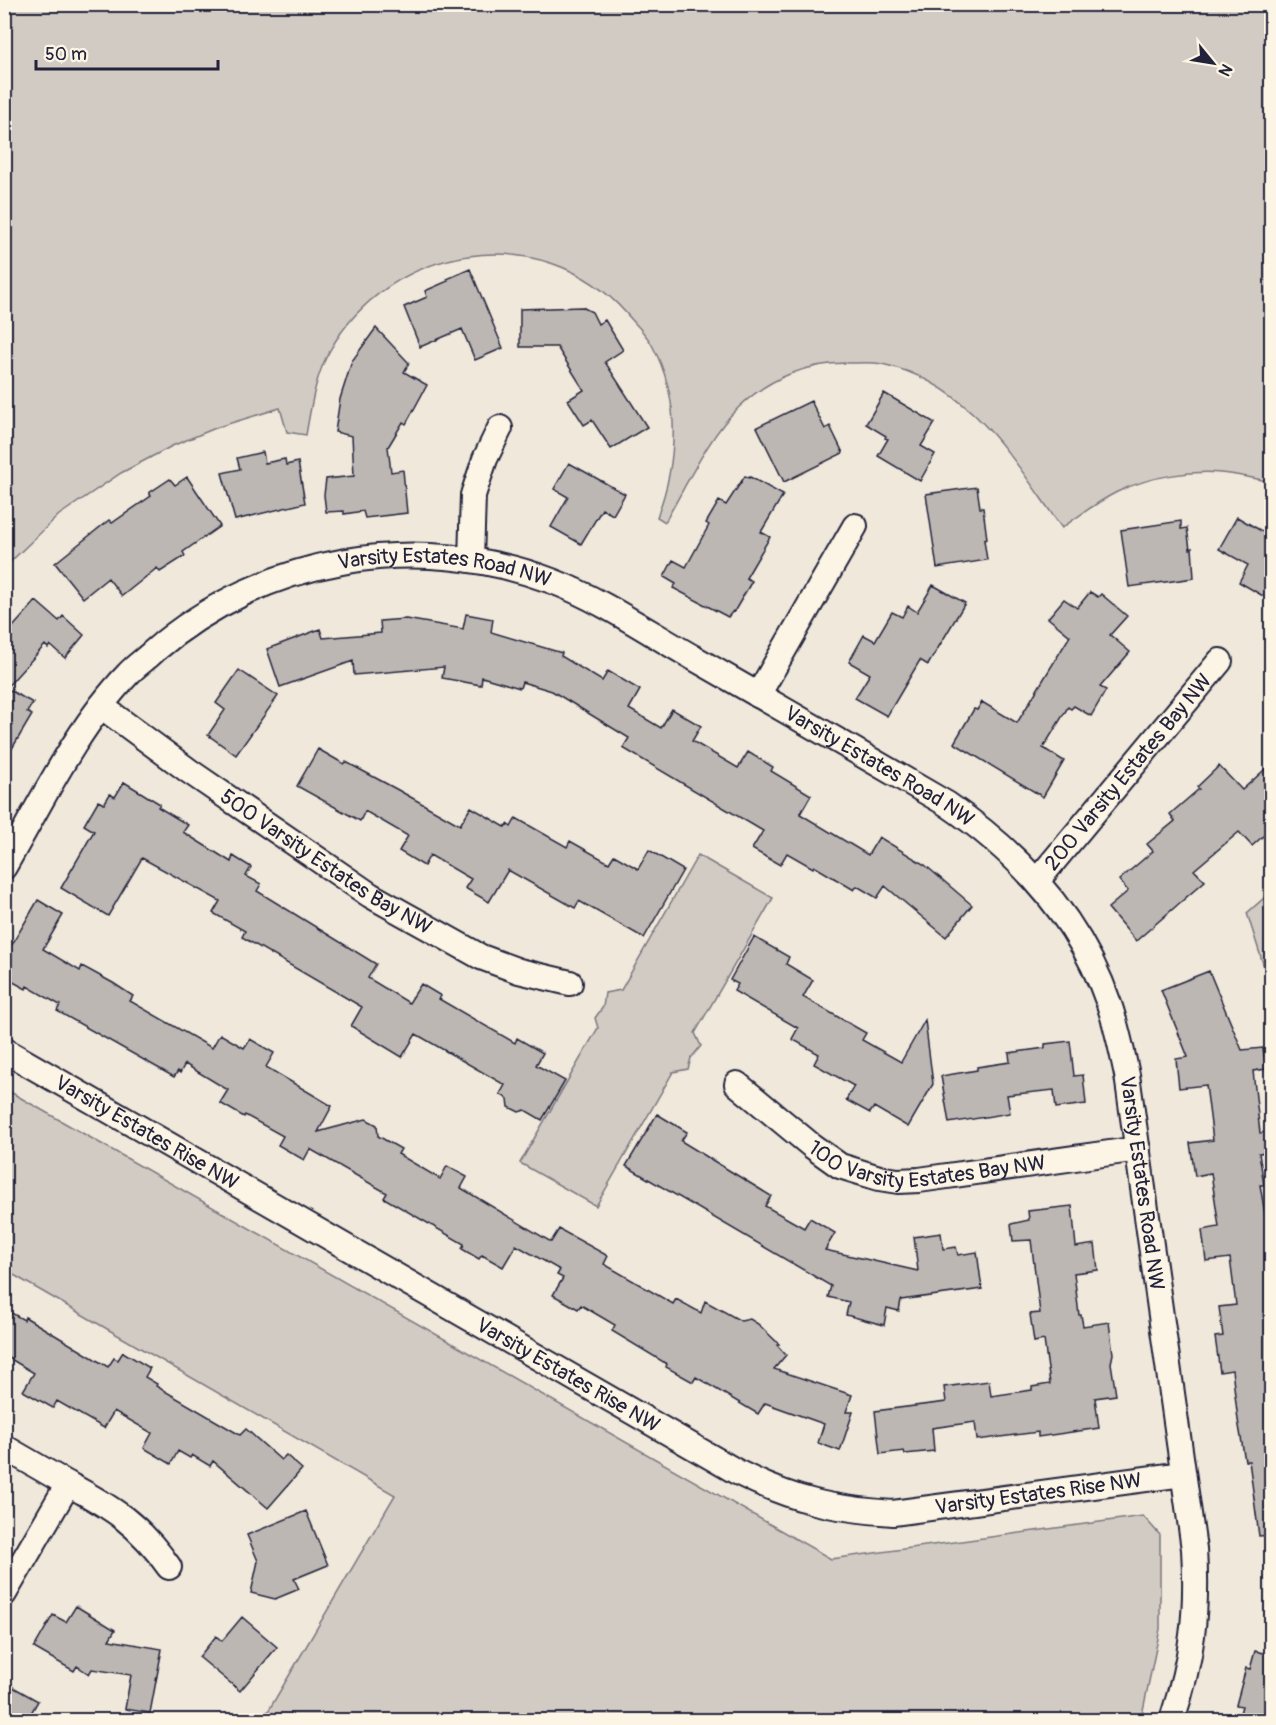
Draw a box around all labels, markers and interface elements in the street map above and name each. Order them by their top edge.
scale bar [36,33,218,71]
north arrow [1183,33,1243,93]
text: 50 m [45,43,87,66]
text: N [1214,60,1236,80]
street label: Varsity Estates Road NW [336,543,555,594]
street label: 200 Varsity Estates Bay NW [1039,668,1218,876]
street label: Varsity Estates Road NW [779,700,979,833]
street label: 500 Varsity Estates Bay NW [215,783,437,941]
street label: Varsity Estates Rise NW [50,1069,244,1196]
street label: Varsity Estates Road NW [1113,1075,1170,1292]
street label: 100 Varsity Estates Bay NW [803,1135,1047,1195]
street label: Varsity Estates Rise NW [471,1312,665,1439]
street label: Varsity Estates Rise NW [933,1467,1143,1521]

